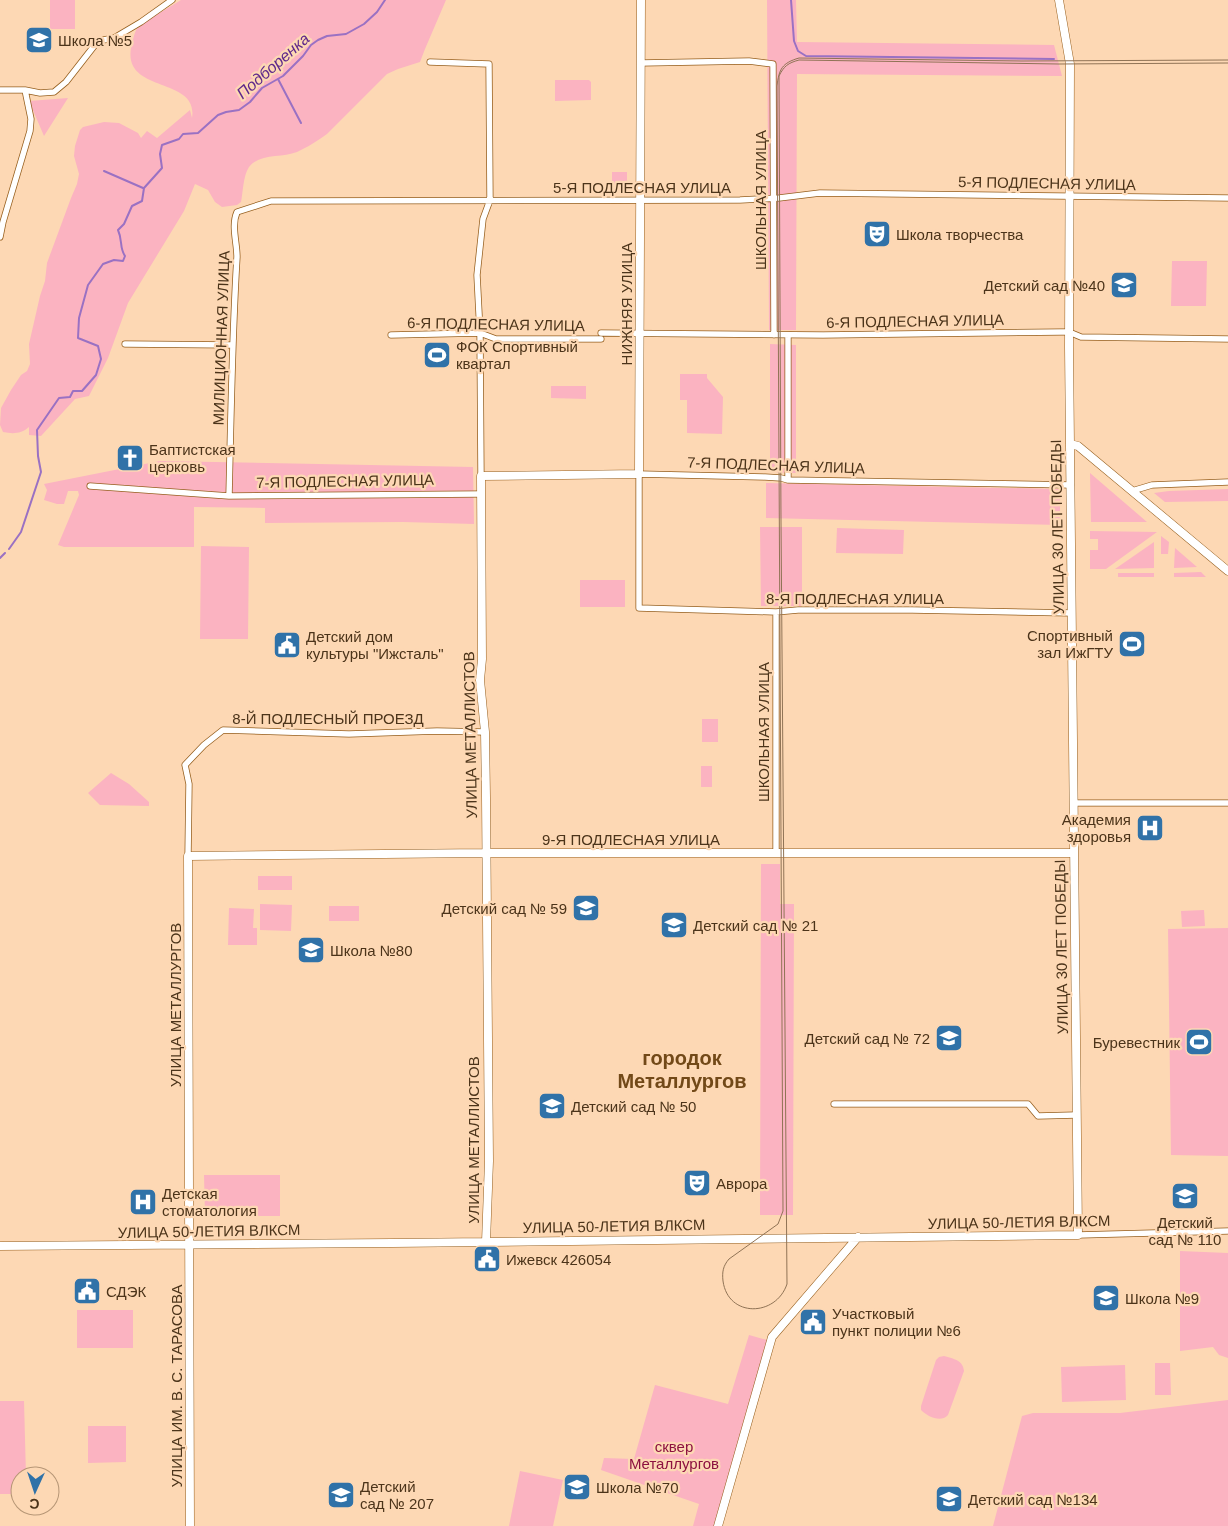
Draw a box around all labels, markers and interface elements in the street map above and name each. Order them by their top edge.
school or university icon: Школа №5 [24,25,54,55]
water label: Подборенка [233,30,313,102]
place label: Школа №5 [58,32,132,49]
street label: ШКОЛЬНАЯ УЛИЦА [752,130,769,270]
street label: 5-Я ПОДЛЕСНАЯ УЛИЦА [958,173,1136,193]
street label: 5-Я ПОДЛЕСНАЯ УЛИЦА [553,179,731,196]
theatre icon: Школа творчества [862,219,892,249]
place label: Школа творчества [896,226,1024,243]
street label: НИЖНЯЯ УЛИЦА [618,243,635,365]
street label: МИЛИЦИОННАЯ УЛИЦА [209,250,233,426]
school or university icon: Детский сад №40 [1109,270,1139,300]
place label: Детский сад №40 [984,277,1105,294]
street label: 6-Я ПОДЛЕСНАЯ УЛИЦА [826,311,1004,331]
street label: 6-Я ПОДЛЕСНАЯ УЛИЦА [407,314,585,334]
place label: ФОК Спортивный квартал [456,338,578,372]
sports icon: ФОК Спортивный квартал [422,340,452,370]
street label: УЛИЦА 30 ЛЕТ ПОБЕДЫ [1047,440,1067,614]
place label: Баптистская церковь [149,441,236,475]
church icon: Баптистская церковь [115,443,145,473]
street label: 7-Я ПОДЛЕСНАЯ УЛИЦА [687,453,865,477]
street label: 7-Я ПОДЛЕСНАЯ УЛИЦА [256,471,434,491]
street label: 8-Я ПОДЛЕСНАЯ УЛИЦА [766,590,944,607]
place label: Спортивный зал ИжГТУ [1027,627,1113,661]
place label: Детский дом культуры "Ижсталь" [306,628,444,662]
sports icon: Спортивный зал ИжГТУ [1117,629,1147,659]
public building icon: Детский дом культуры "Ижсталь" [272,630,302,660]
street label: УЛИЦА МЕТАЛЛИСТОВ [460,651,480,819]
street label: ШКОЛЬНАЯ УЛИЦА [755,662,772,802]
street label: 8-Й ПОДЛЕСНЫЙ ПРОЕЗД [232,710,424,727]
place label: Академия здоровья [1062,811,1131,845]
hospital icon: Академия здоровья [1135,813,1165,843]
street label: 9-Я ПОДЛЕСНАЯ УЛИЦА [542,831,720,848]
street label: УЛИЦА 30 ЛЕТ ПОБЕДЫ [1051,860,1071,1034]
school or university icon: Детский сад № 59 [571,893,601,923]
place label: Детский сад № 59 [442,900,567,917]
school or university icon: Детский сад № 21 [659,910,689,940]
place label: Детский сад № 21 [693,917,818,934]
street label: УЛИЦА МЕТАЛЛУРГОВ [167,923,184,1087]
school or university icon: Школа №80 [296,935,326,965]
place label: Школа №80 [330,942,413,959]
school or university icon: Детский сад № 72 [934,1023,964,1053]
sports icon: Буревестник [1184,1027,1214,1057]
place label: Детский сад № 72 [805,1030,930,1047]
place label: Буревестник [1093,1034,1180,1051]
district label: городок Металлургов [617,1047,747,1092]
street label: УЛИЦА МЕТАЛЛИСТОВ [465,1056,482,1224]
school or university icon: Детский сад № 50 [537,1091,567,1121]
place label: Детский сад № 50 [571,1098,696,1115]
theatre icon: Аврора [682,1168,712,1198]
place label: Аврора [716,1175,768,1192]
school or university icon: Детский сад № 110 [1170,1181,1200,1211]
place label: Детская стоматология [162,1185,257,1219]
hospital icon: Детская стоматология [128,1187,158,1217]
street label: УЛИЦА 50-ЛЕТИЯ ВЛКСМ [927,1212,1111,1232]
place label: Детский сад № 110 [1149,1214,1221,1248]
street label: УЛИЦА 50-ЛЕТИЯ ВЛКСМ [522,1216,706,1236]
street label: УЛИЦА 50-ЛЕТИЯ ВЛКСМ [117,1221,301,1241]
public building icon: Ижевск 426054 [472,1244,502,1274]
place label: Ижевск 426054 [506,1251,611,1268]
public building icon: СДЭК [72,1276,102,1306]
place label: СДЭК [106,1283,146,1300]
school or university icon: Школа №9 [1091,1283,1121,1313]
street label: УЛИЦА ИМ. В. С. ТАРАСОВА [168,1284,185,1488]
place label: Школа №9 [1125,1290,1199,1307]
place label: Участковый пункт полиции №6 [832,1305,961,1339]
public building icon: Участковый пункт полиции №6 [798,1307,828,1337]
park label: сквер Металлургов [629,1438,719,1472]
north arrow [10,1466,60,1516]
school or university icon: Школа №70 [562,1472,592,1502]
place label: Детский сад № 207 [360,1478,434,1512]
place label: Школа №70 [596,1479,679,1496]
school or university icon: Детский сад № 207 [326,1480,356,1510]
school or university icon: Детский сад №134 [934,1484,964,1514]
place label: Детский сад №134 [968,1491,1098,1508]
text: С [29,1496,40,1512]

